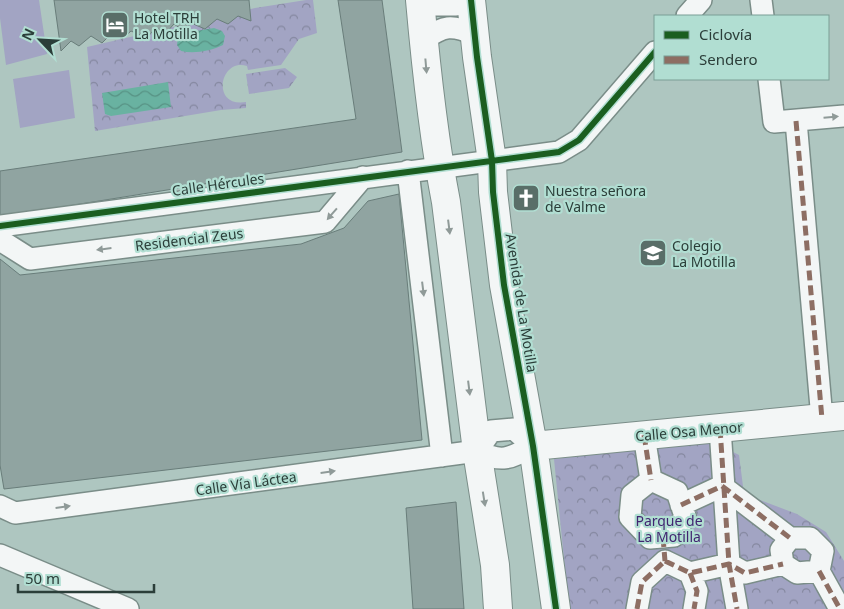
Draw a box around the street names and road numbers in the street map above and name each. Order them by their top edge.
street label: Calle Hércules [171,168,266,200]
street label: Residencial Zeus [134,223,244,255]
street label: Avenida de La Motilla [502,232,542,374]
street label: Calle Osa Menor [634,417,744,445]
street label: Calle Vía Láctea [194,467,298,499]

